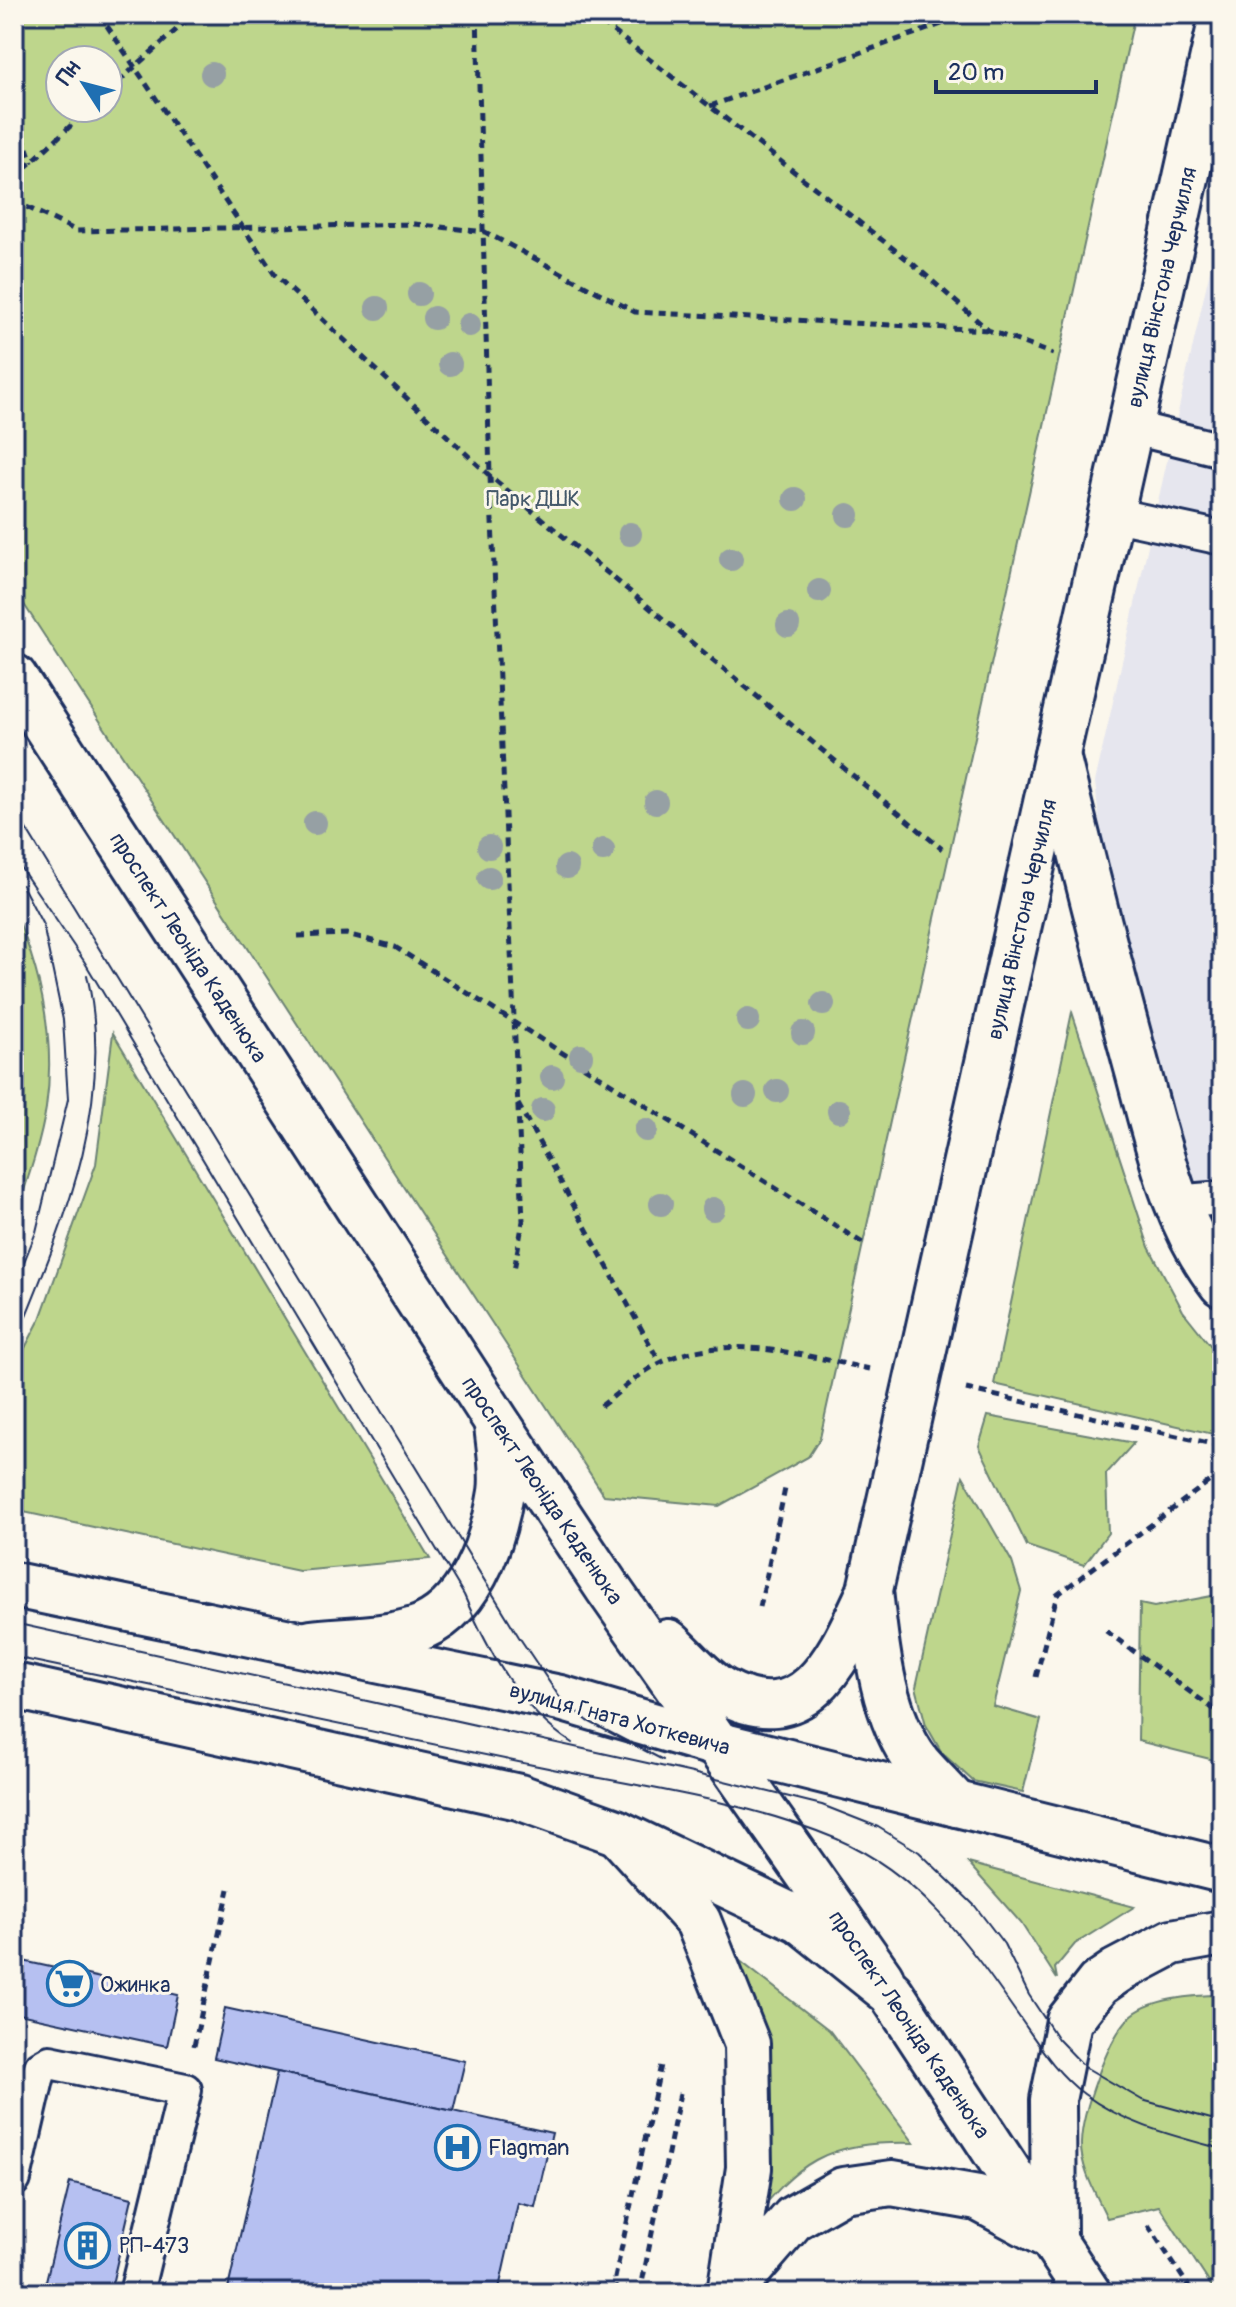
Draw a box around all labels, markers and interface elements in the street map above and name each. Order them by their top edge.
north arrow [44,44,124,124]
scale bar [936,44,1096,94]
text: Пн [50,55,87,91]
text: 20 m [948,58,1004,87]
street label: вулиця Вінстона Черчилля [1121,164,1203,410]
park label: Парк ДШК [486,485,580,513]
street label: вулиця Вінстона Черчилля [981,796,1063,1042]
street label: проспект Леоніда Каденюка [103,827,273,1068]
street label: проспект Леоніда Каденюка [455,1371,629,1610]
street label: вулиця Гната Хоткевича [506,1676,733,1762]
street label: проспект Леоніда Каденюка [822,1905,996,2144]
supermarket icon: Ожинка [45,1960,93,2008]
place label: Ожинка [100,1971,170,1999]
hospital icon: Flagman [433,2123,481,2171]
place label: Flagman [488,2134,569,2162]
building icon: РП-473 [64,2221,112,2269]
place label: РП-473 [119,2232,189,2260]

